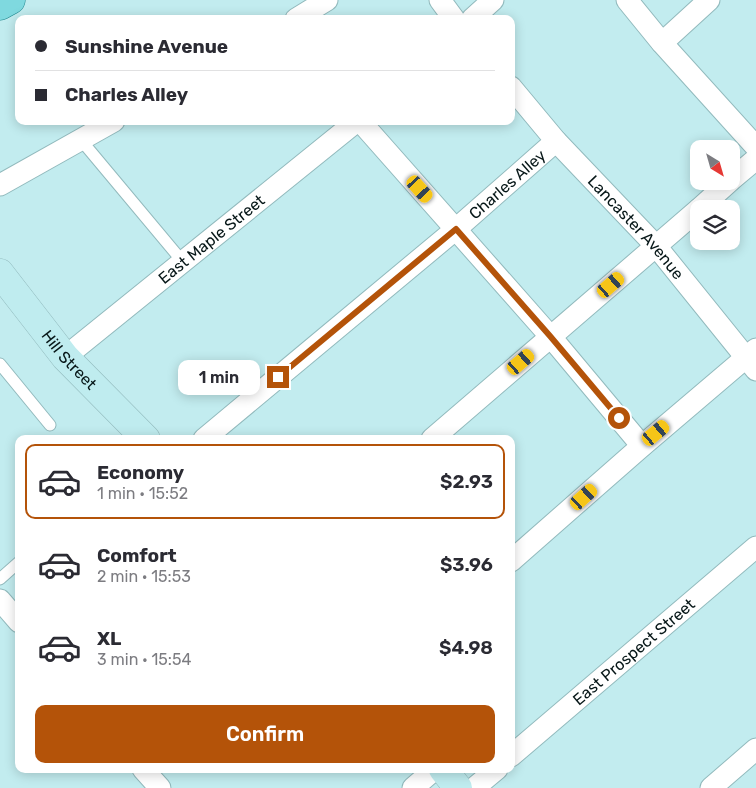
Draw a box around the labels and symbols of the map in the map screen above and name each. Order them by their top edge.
north arrow [690,140,740,190]
street label: Charles Alley [465,145,549,223]
street label: Lancaster Avenue [584,171,688,283]
car [404,173,435,205]
street label: East Maple Street [154,190,268,287]
car [594,269,627,301]
street label: Hill Street [38,326,101,393]
car [504,346,537,378]
callout: 1 min [178,360,260,394]
route end [267,366,289,388]
route start [608,407,630,429]
car [639,418,672,448]
car [567,481,600,513]
street label: East Prospect Street [569,594,698,709]

